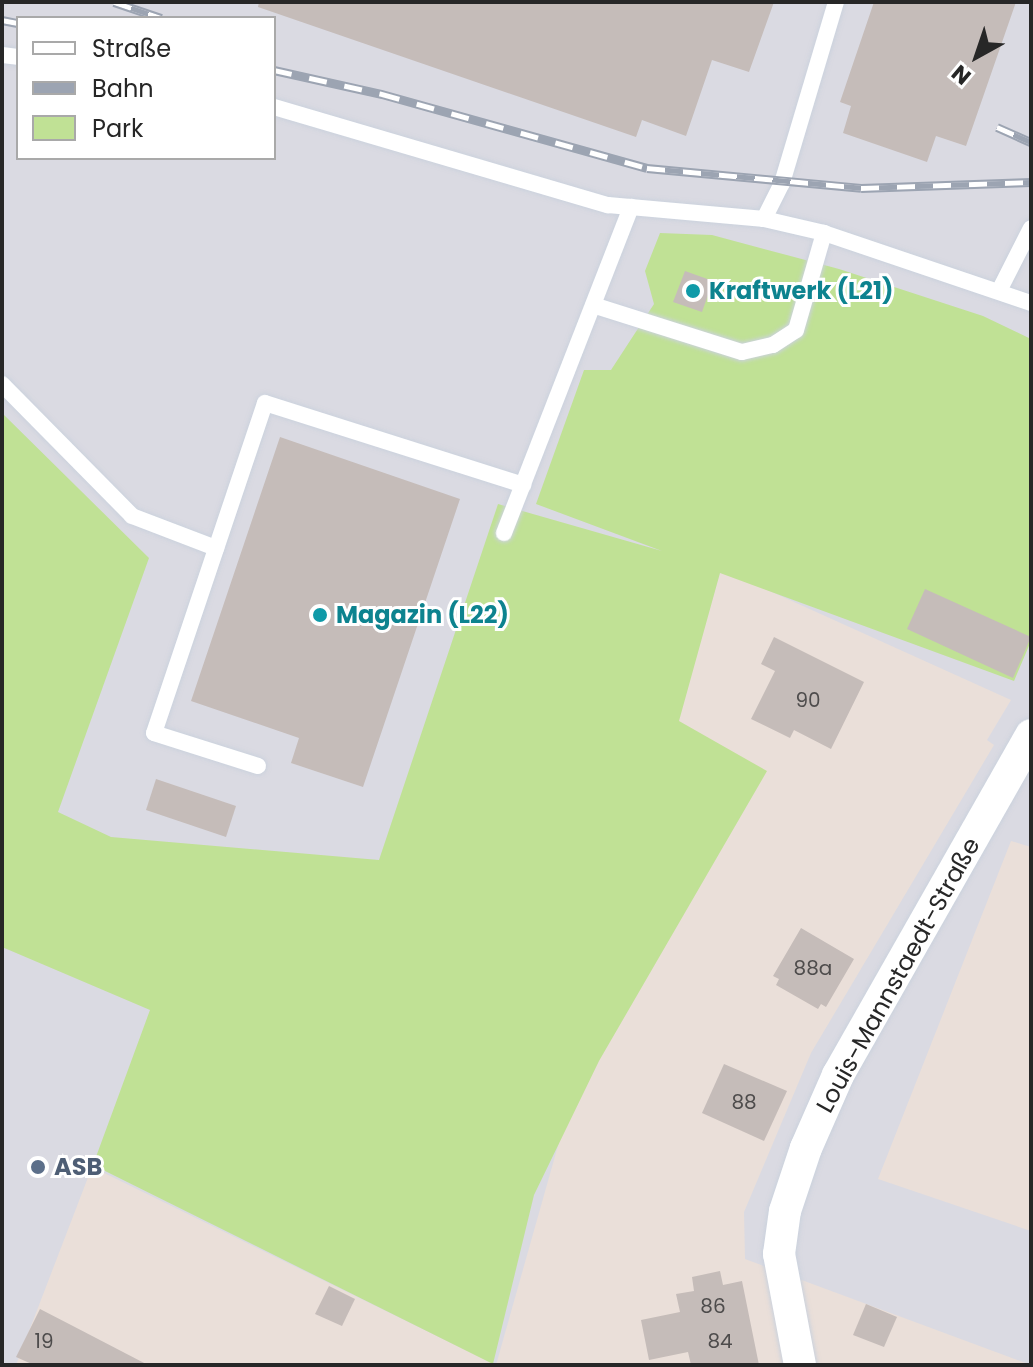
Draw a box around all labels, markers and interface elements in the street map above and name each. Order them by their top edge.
legend [16,16,276,160]
north arrow [937,16,1017,96]
text: Straße [92,32,171,65]
text: N [945,58,978,92]
text: Bahn [92,72,154,105]
text: Park [92,112,143,145]
place label: Kraftwerk (L21) [709,277,894,305]
marker: Kraftwerk (L21) [684,282,702,300]
place label: Magazin (L22) [336,601,509,629]
marker: Magazin (L22) [311,606,329,624]
house number: 90 [795,688,821,712]
street label: Louis-Mannstaedt-Straße [810,832,986,1118]
house number: 88a [794,956,832,980]
house number: 88 [731,1090,757,1114]
place label: ASB [54,1153,102,1181]
marker: ASB [29,1158,47,1176]
house number: 86 [700,1294,726,1318]
house number: 19 [35,1329,53,1353]
house number: 84 [707,1329,733,1353]

